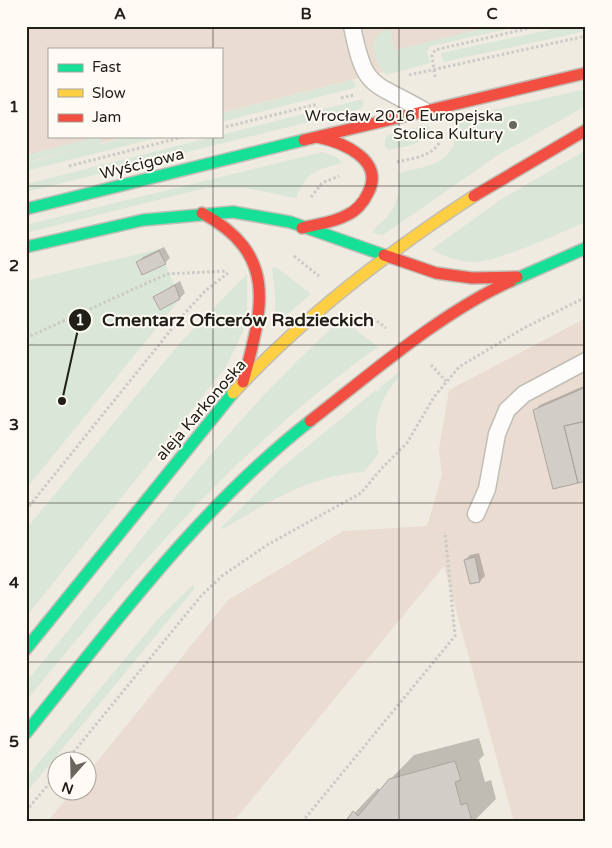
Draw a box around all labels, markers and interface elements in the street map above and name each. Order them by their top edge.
text: A [114,4,126,24]
text: B [300,4,312,24]
text: C [486,4,498,24]
legend [48,48,222,138]
text: Fast [92,58,122,76]
text: Slow [92,84,126,102]
text: 1 [9,97,19,117]
place label: Wrocław 2016 Europejska Stolica Kultury [305,106,503,144]
text: Jam [92,108,121,126]
marker: Wrocław 2016 Europejska Stolica Kultury [507,119,519,131]
street label: Wyścigowa [98,144,186,184]
text: 2 [9,256,19,276]
callout: Cmentarz Oficerów Radzieckich [67,303,384,336]
text: Cmentarz Oficerów Radzieckich [102,309,374,331]
text: 1 [75,311,85,329]
street label: aleja Karkonoska [151,355,251,465]
text: 3 [9,415,19,435]
text: 4 [9,573,19,593]
text: 5 [9,732,19,752]
north arrow [48,750,98,800]
text: N [60,778,76,798]

